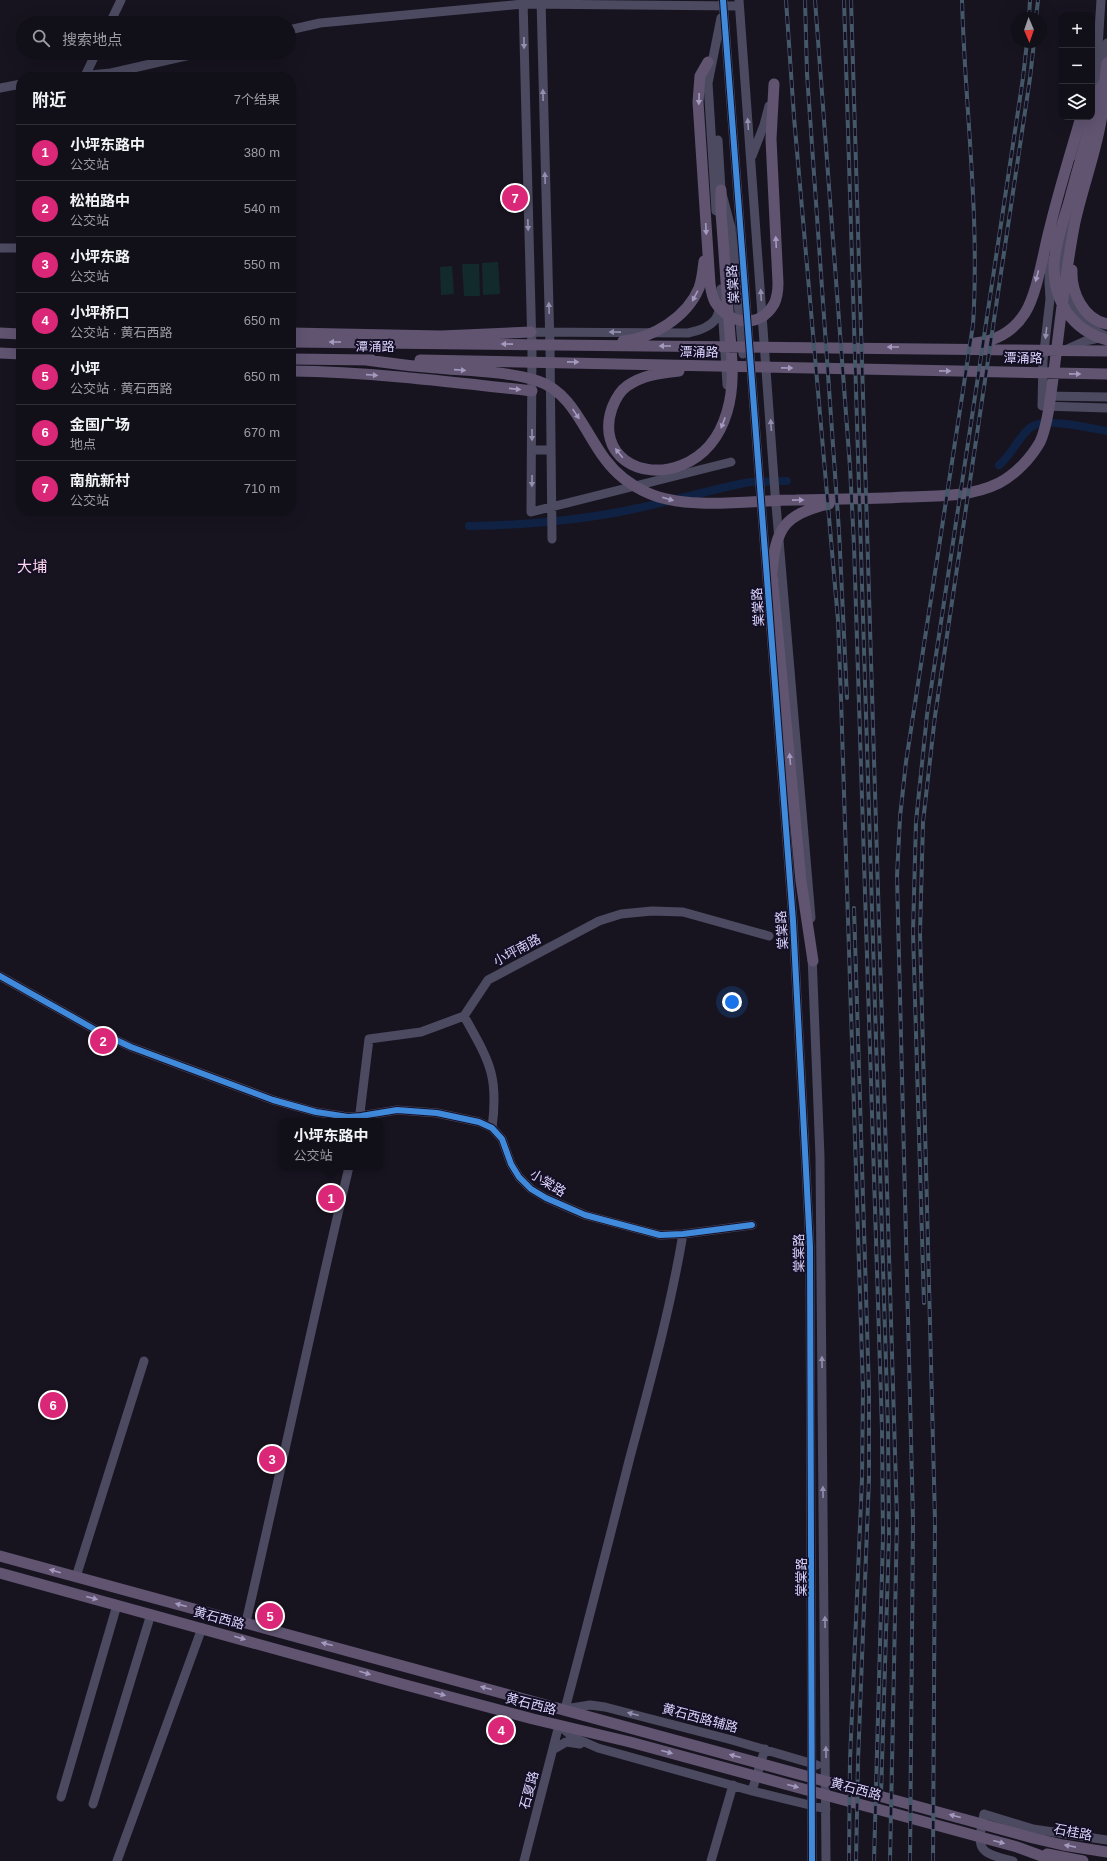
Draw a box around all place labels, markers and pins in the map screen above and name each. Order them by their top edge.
pin: 7 [502,183,528,213]
pin: 2 [90,1026,116,1056]
pin: 1 [318,1183,344,1213]
pin: 6 [40,1390,66,1420]
pin: 3 [259,1444,285,1474]
pin: 5 [257,1601,283,1631]
pin: 4 [488,1715,514,1745]

